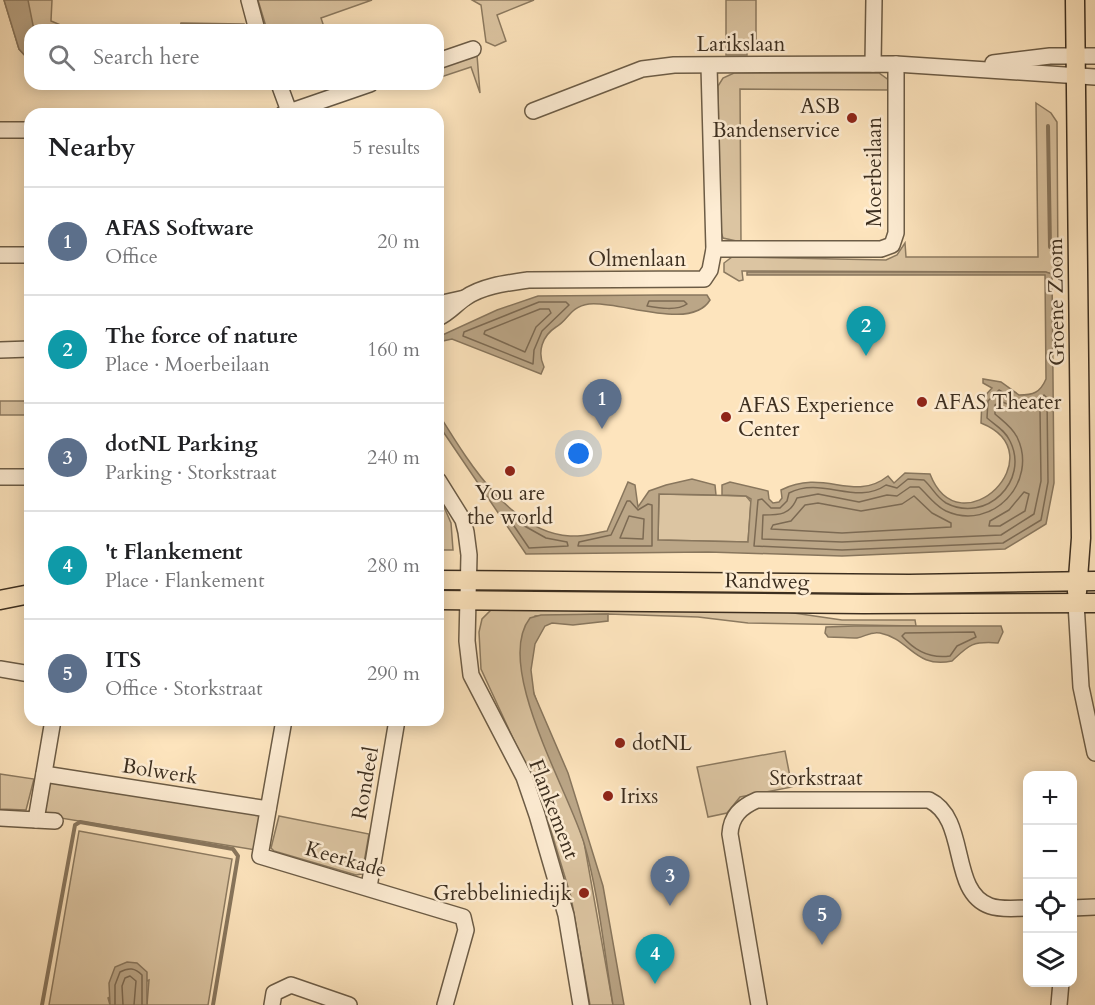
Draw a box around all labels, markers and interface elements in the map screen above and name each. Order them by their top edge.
search box [24,24,444,90]
street label: Larikslaan [696,30,786,59]
icon: search [45,41,78,74]
text: Search here [93,42,200,72]
place label: ASB Bandenservice [712,92,840,145]
marker: ASB Bandenservice [845,111,859,125]
street label: Moerbeilaan [860,117,889,227]
text: Nearby [48,130,136,165]
text: 5 results [352,134,420,161]
text: AFAS Software [105,213,254,243]
text: 1 [62,228,73,255]
text: 20 m [377,228,420,255]
street label: Groene Zoom [1041,238,1072,366]
text: Office [105,243,158,270]
street label: Olmenlaan [588,245,686,274]
pin: 2 [846,306,886,356]
text: The force of nature [105,321,298,351]
text: 2 [62,336,73,363]
text: 160 m [367,336,420,363]
text: Place · Moerbeilaan [105,351,270,378]
pin: 1 [582,380,622,429]
place label: AFAS Theater [934,388,1062,417]
place label: AFAS Experience Center [738,391,894,444]
marker: AFAS Theater [915,395,929,409]
marker: AFAS Experience Center [719,410,733,424]
text: dotNL Parking [105,429,258,459]
your location [564,439,593,468]
text: 3 [62,444,73,471]
text: 240 m [367,444,420,471]
text: Parking · Storkstraat [105,459,277,486]
marker: You are the world [503,464,517,478]
place label: You are the world [467,479,553,532]
text: 't Flankement [105,537,243,567]
text: 4 [62,552,73,579]
text: 280 m [367,552,420,579]
street label: Randweg [724,566,810,597]
text: Place · Flankement [105,567,265,594]
text: ITS [105,645,141,675]
text: 5 [62,660,73,687]
text: 290 m [367,660,420,687]
text: Office · Storkstraat [105,675,263,702]
place label: dotNL [632,729,692,758]
marker: dotNL [613,736,627,750]
street label: Rondeel [345,744,386,822]
street label: Bolwerk [120,751,201,792]
street label: Flankement [521,755,586,864]
street label: Storkstraat [769,764,863,793]
map controls [1023,771,1077,987]
button: + [1023,771,1077,825]
place label: Irixs [620,782,658,811]
marker: Irixs [601,789,615,803]
button: − [1023,825,1077,879]
street label: Keerkade [302,834,390,885]
pin: 3 [650,856,690,906]
place label: Grebbeliniedijk [433,879,573,908]
button: locate [1023,879,1077,933]
marker: Grebbeliniedijk [577,886,591,900]
pin: 5 [802,896,842,945]
button: layers [1023,933,1077,987]
pin: 4 [636,934,674,984]

